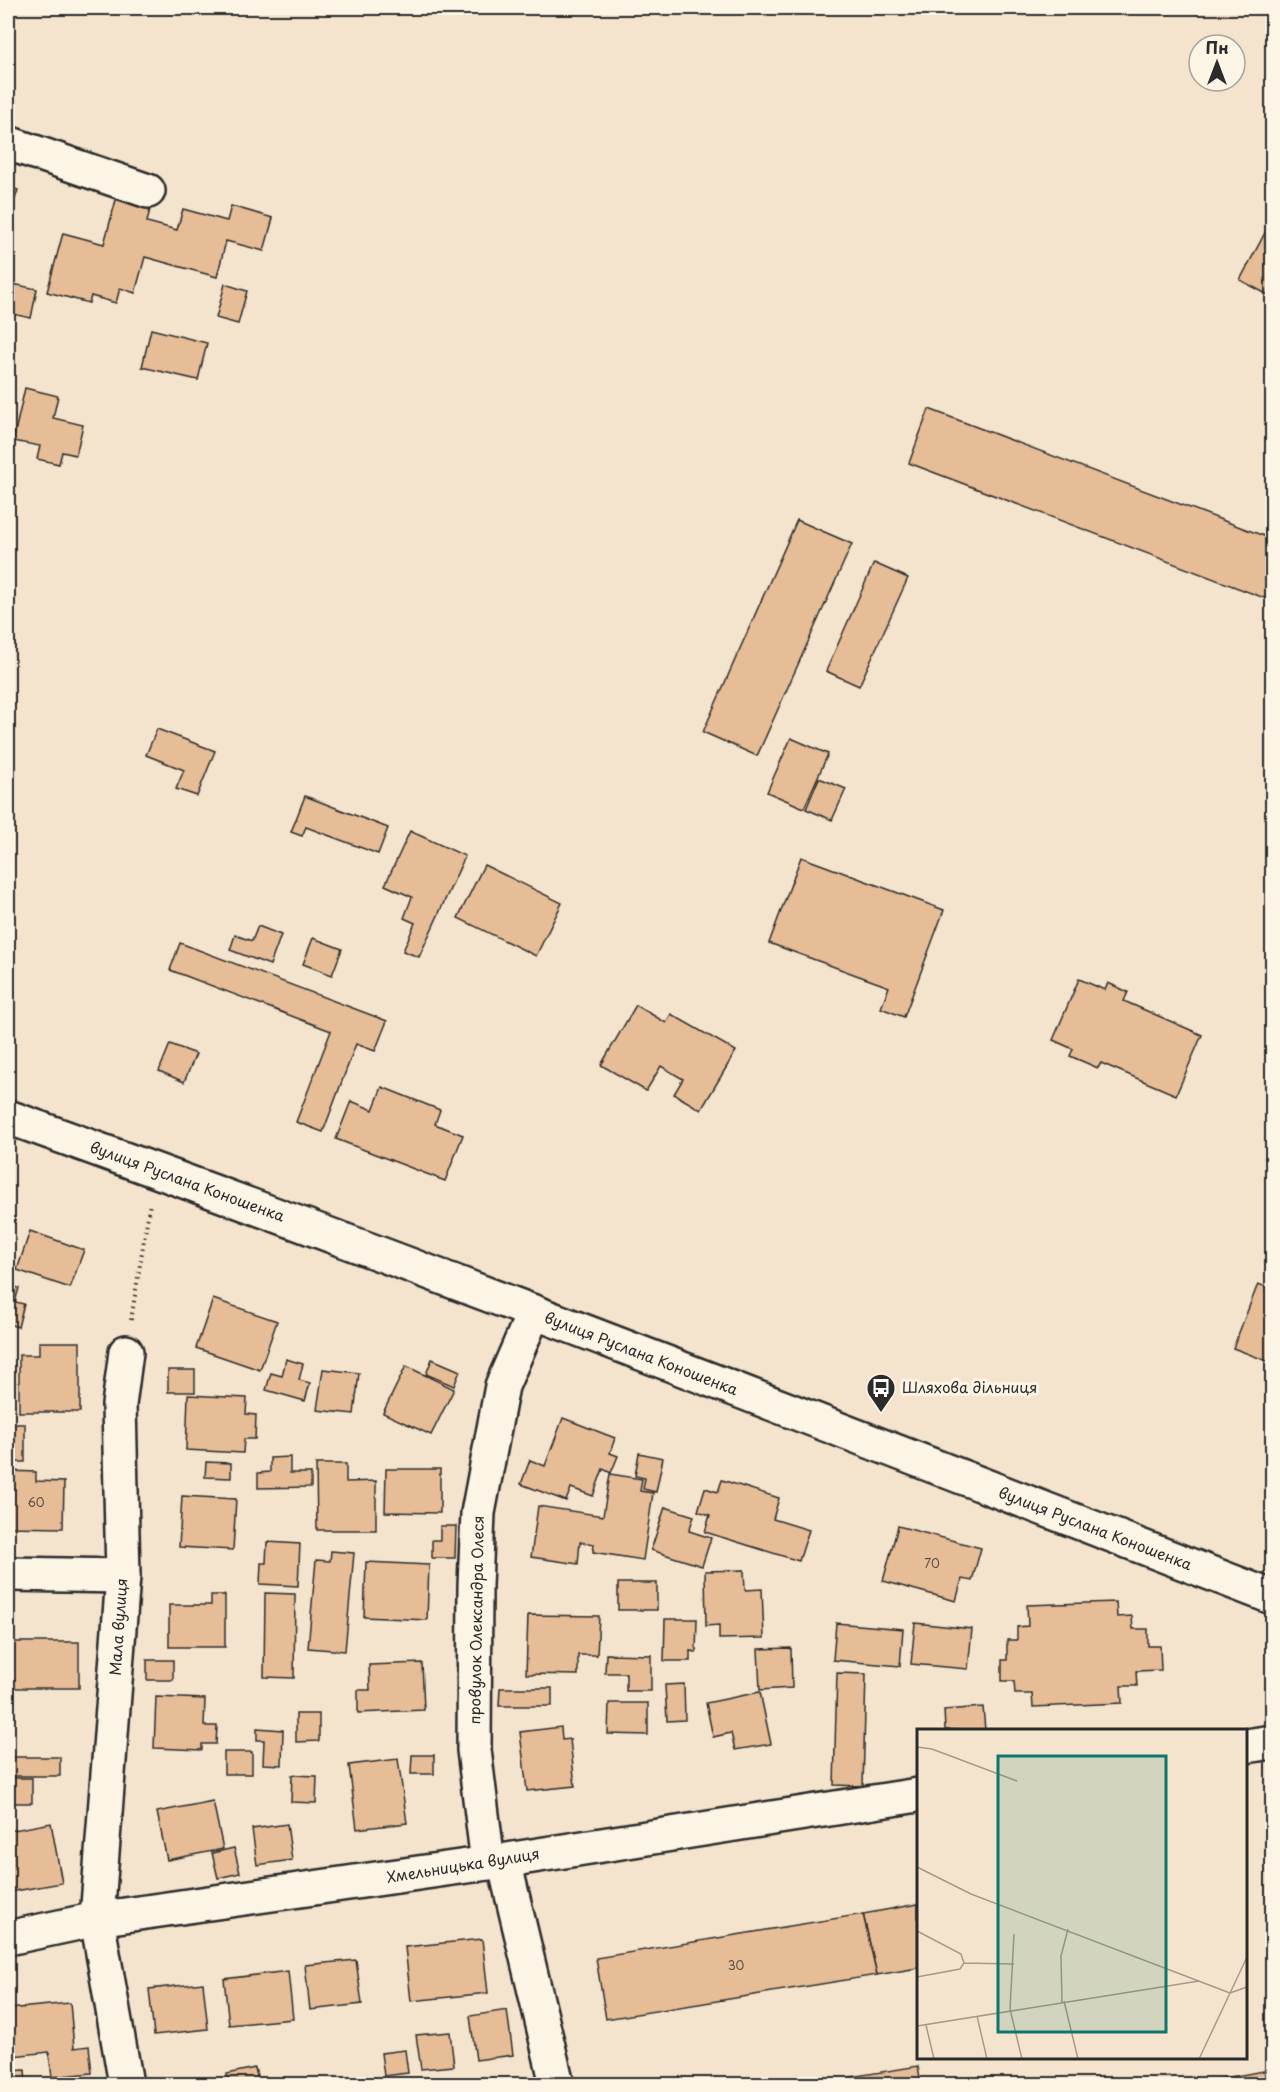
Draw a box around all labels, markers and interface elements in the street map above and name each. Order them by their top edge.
north arrow [1187,33,1247,93]
text: Пн [1205,35,1229,59]
street label: вулиця Руслана Коношенка [87,1135,289,1227]
street label: вулиця Руслана Коношенка [541,1305,742,1400]
bus stop icon: Шляхова дільниця [865,1372,897,1414]
place label: Шляхова дільниця [902,1375,1037,1398]
street label: вулиця Руслана Коношенка [995,1480,1196,1575]
house number: 60 [27,1493,45,1511]
street label: провулок Олександра Олеся [462,1515,489,1725]
house number: 70 [924,1554,940,1572]
street label: Мала вулиця [103,1577,132,1676]
inset map [917,1729,1247,2059]
street label: Хмельницька вулиця [385,1841,541,1888]
house number: 30 [728,1956,745,1974]

